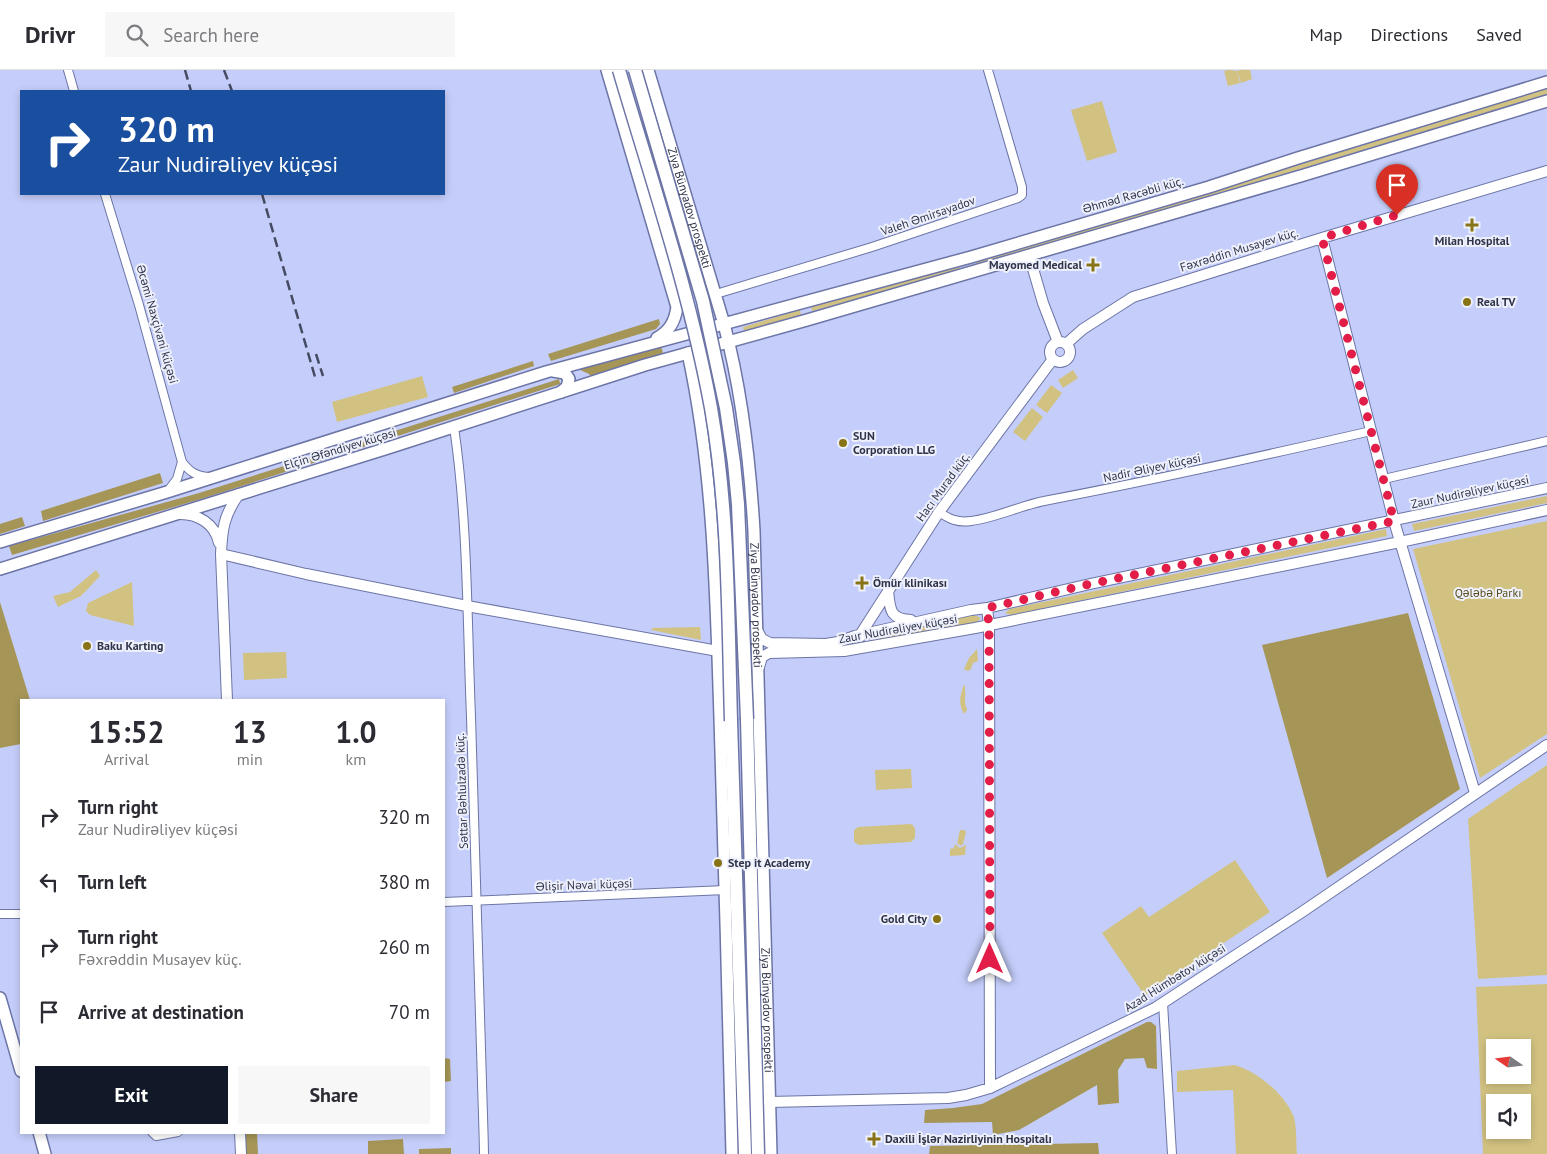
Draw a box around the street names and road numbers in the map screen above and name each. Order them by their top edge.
street label: Ziya Bünyadov prospekti [665,146,715,270]
street label: Əhməd Rəcəbli küç. [1081,173,1185,216]
street label: Valeh Əmirsayadov [878,192,977,239]
street label: Fəxrəddin Musayev küç. [1178,224,1300,275]
street label: Əcəmi Naxçivani küçəsi [133,263,182,385]
street label: Elçin Əfəndiyev küçəsi [282,424,398,473]
street label: Hacı Murad küç. [913,449,973,524]
street label: Nadir Əliyev küçəsi [1102,450,1202,485]
street label: Zaur Nudirəliyev küçəsi [1410,472,1530,511]
street label: Ziya Bünyadov prospekti [747,543,766,668]
street label: Zaur Nudirəliyev küçəsi [837,611,958,646]
street label: Səttar Bəhlulzadə küç. [452,733,471,849]
street label: Əlişir Nəvai küçəsi [535,875,633,894]
street label: Azad Hümbətov küçəsi [1121,940,1228,1015]
street label: Ziya Bünyadov prospekti [758,947,777,1073]

